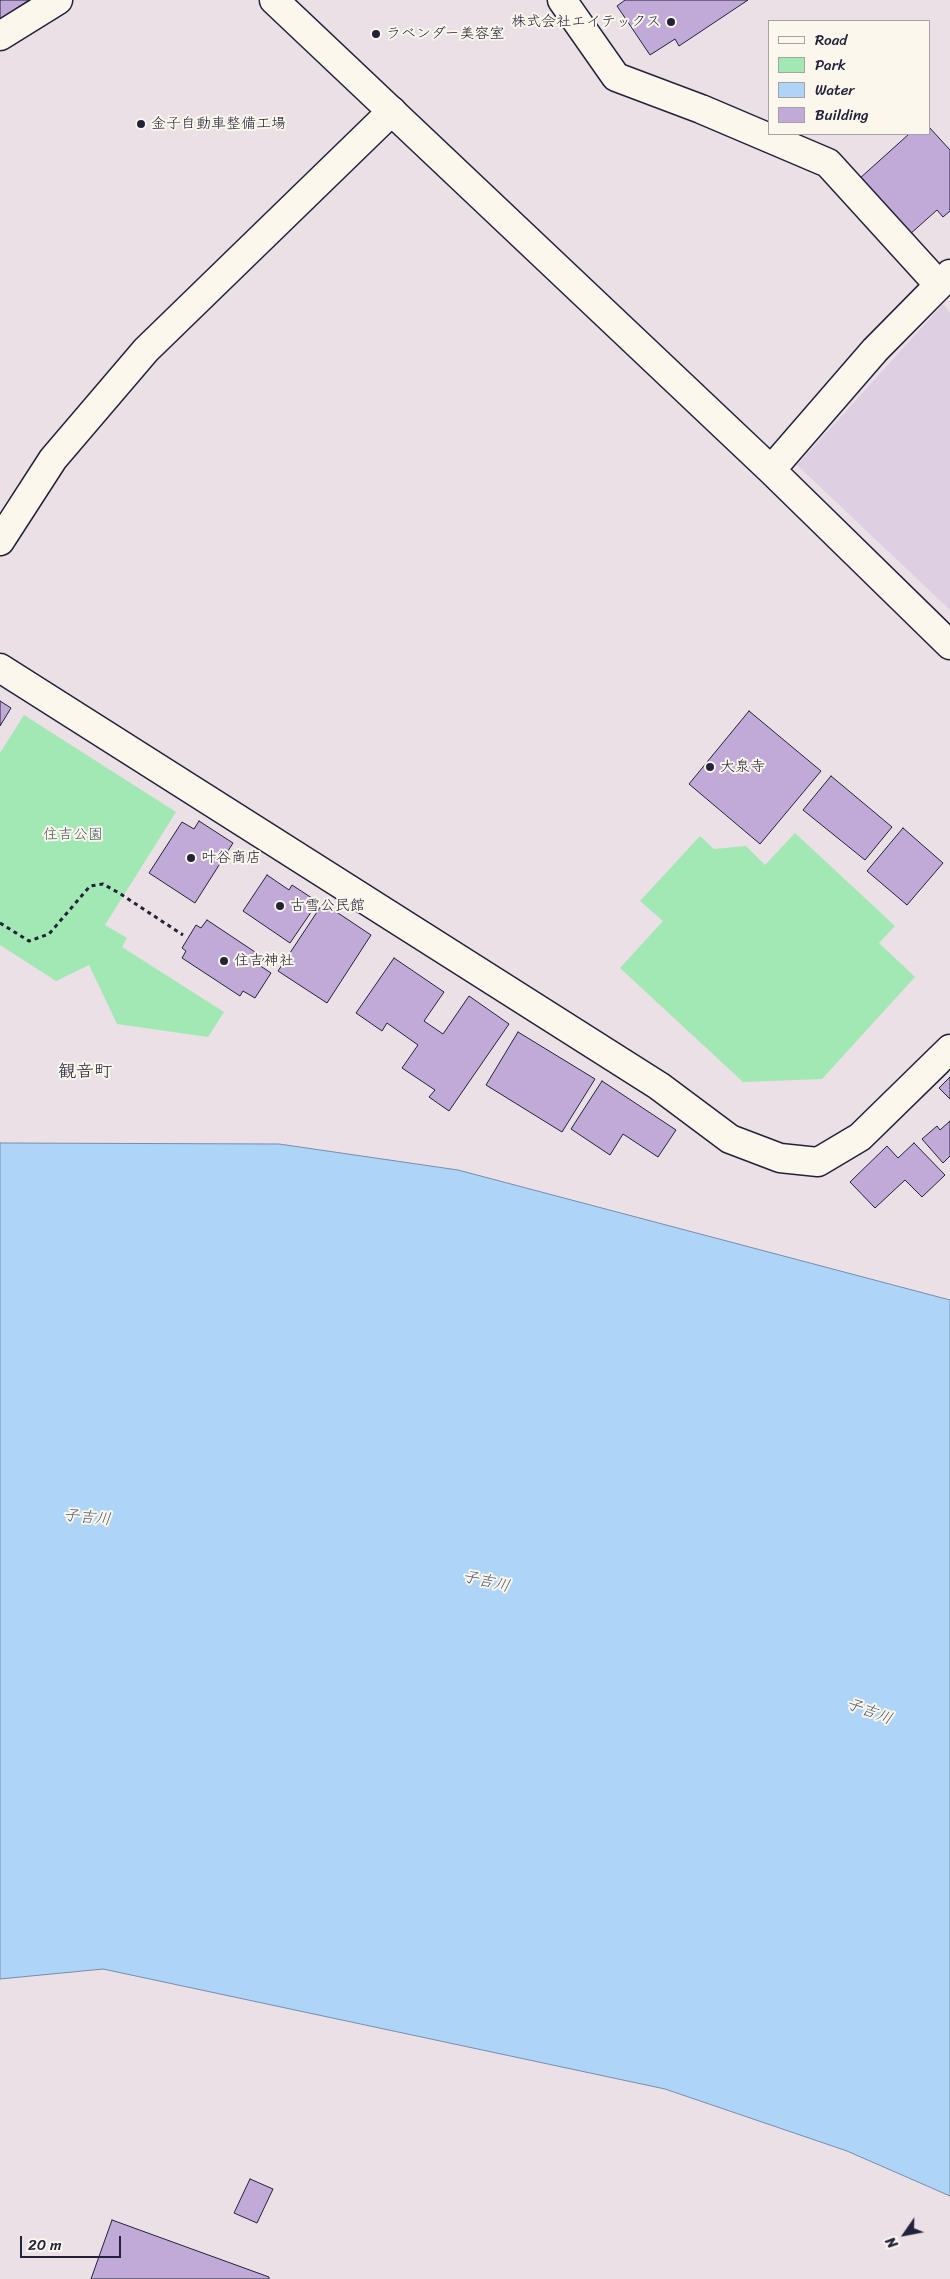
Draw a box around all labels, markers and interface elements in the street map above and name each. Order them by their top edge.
place label: 株式会社エイテックス [511,13,661,31]
marker: 株式会社エイテックス [665,16,677,28]
legend [768,20,930,135]
place label: ラベンダー美容室 [386,25,504,43]
text: Road [815,27,847,53]
marker: ラベンダー美容室 [370,28,382,40]
text: Park [815,52,846,78]
text: Water [815,77,855,103]
text: Building [815,102,869,128]
place label: 金子自動車整備工場 [151,115,286,133]
marker: 金子自動車整備工場 [135,118,147,130]
place label: 大泉寺 [720,758,765,776]
marker: 大泉寺 [704,761,716,773]
park label: 住吉公園 [43,826,103,844]
place label: 叶谷商店 [201,849,261,867]
marker: 叶谷商店 [185,852,197,864]
place label: 古雪公民館 [290,897,365,915]
marker: 古雪公民館 [274,900,286,912]
place label: 住吉神社 [234,952,294,970]
marker: 住吉神社 [218,955,230,967]
district label: 観音町 [58,1061,112,1083]
water label: 子吉川 [62,1506,112,1530]
water label: 子吉川 [460,1567,512,1597]
water label: 子吉川 [843,1694,895,1730]
north arrow [880,2209,930,2259]
scale bar [22,2226,124,2258]
text: 20 m [28,2232,62,2258]
text: N [879,2232,905,2253]

